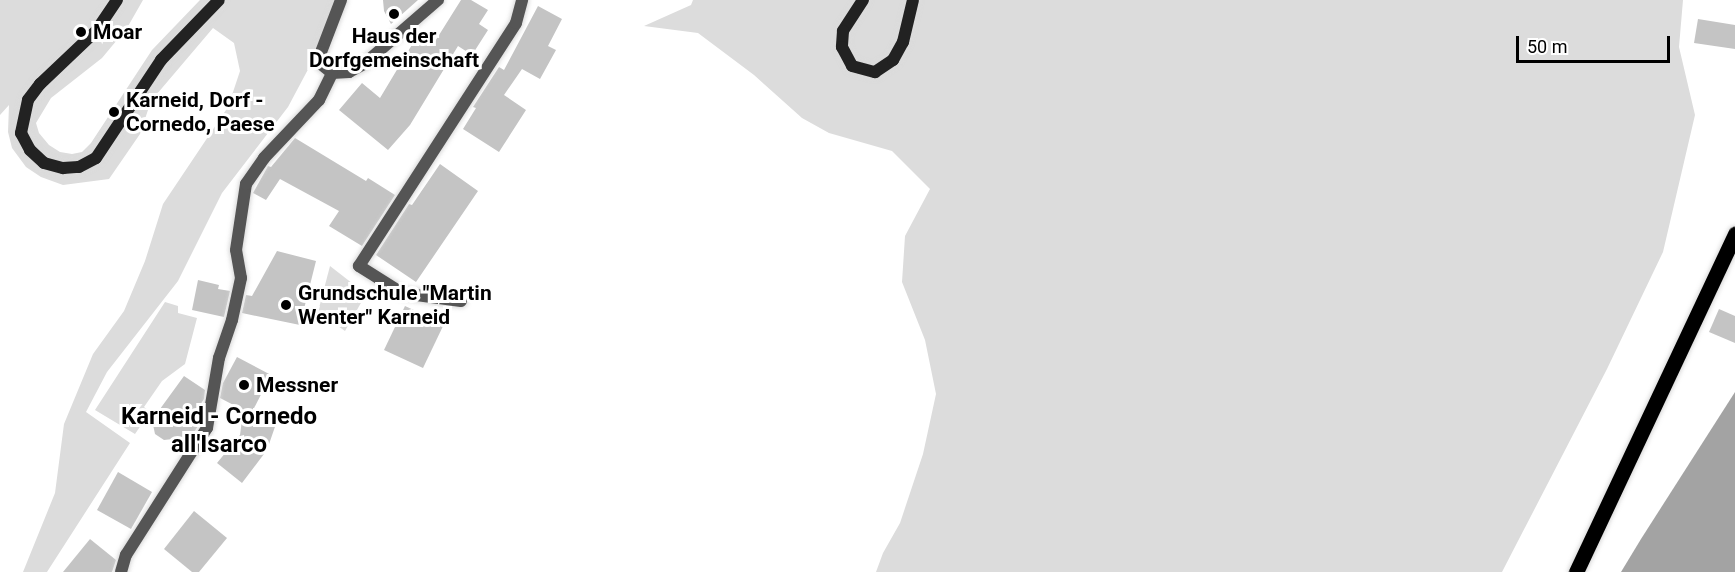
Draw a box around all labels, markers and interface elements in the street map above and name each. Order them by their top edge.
marker: Haus der Dorfgemeinschaft [387,7,401,21]
place label: Moar [93,19,142,45]
place label: Haus der Dorfgemeinschaft [309,23,479,73]
scale bar [1519,24,1674,62]
marker: Moar [74,25,88,39]
text: 50 m [1527,36,1567,57]
place label: Karneid, Dorf - Cornedo, Paese [126,87,275,137]
marker: Karneid, Dorf - Cornedo, Paese [107,105,121,119]
place label: Grundschule "Martin Wenter" Karneid [298,280,492,330]
marker: Grundschule "Martin Wenter" Karneid [279,298,293,312]
place label: Messner [256,372,338,398]
marker: Messner [237,378,251,392]
district label: Karneid - Cornedo all'Isarco [121,403,317,459]

